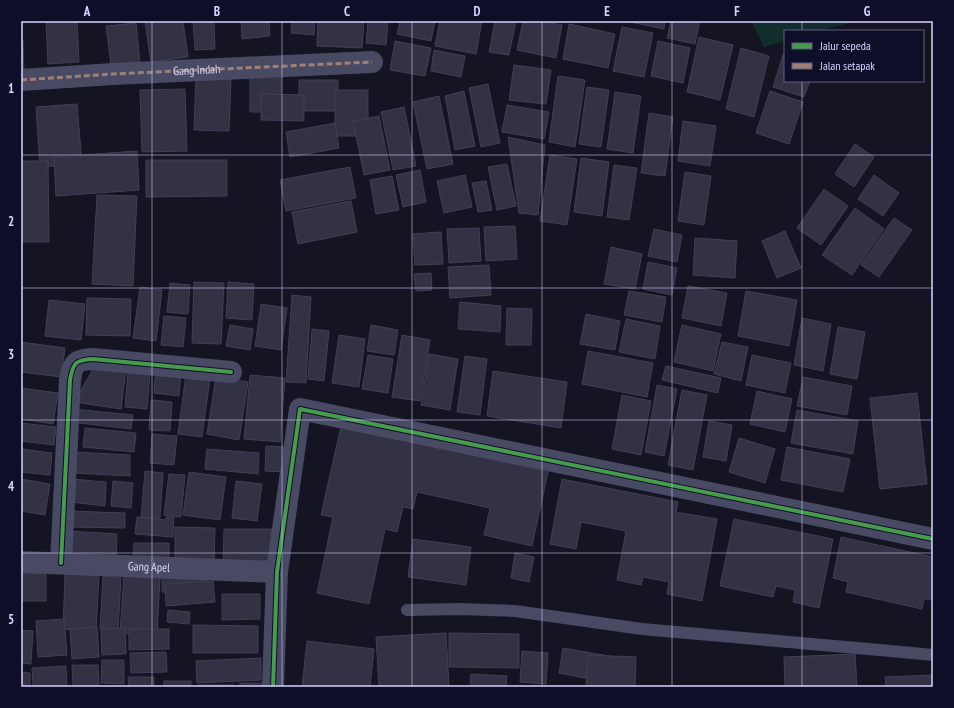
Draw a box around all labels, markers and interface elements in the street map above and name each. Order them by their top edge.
text: A [83,3,91,20]
text: B [214,3,220,20]
text: C [344,3,350,20]
text: D [474,3,481,20]
text: E [604,3,610,20]
text: F [734,3,740,20]
text: G [864,3,871,20]
legend [784,30,924,82]
text: Jalur sepeda [819,38,871,53]
text: Jalan setapak [819,58,875,73]
street label: Gang Indah [173,61,221,78]
text: 1 [8,80,14,97]
text: 2 [8,213,14,230]
text: 3 [8,346,14,363]
text: 4 [8,478,15,495]
street label: Gang Apel [128,558,170,575]
text: 5 [8,611,14,628]

